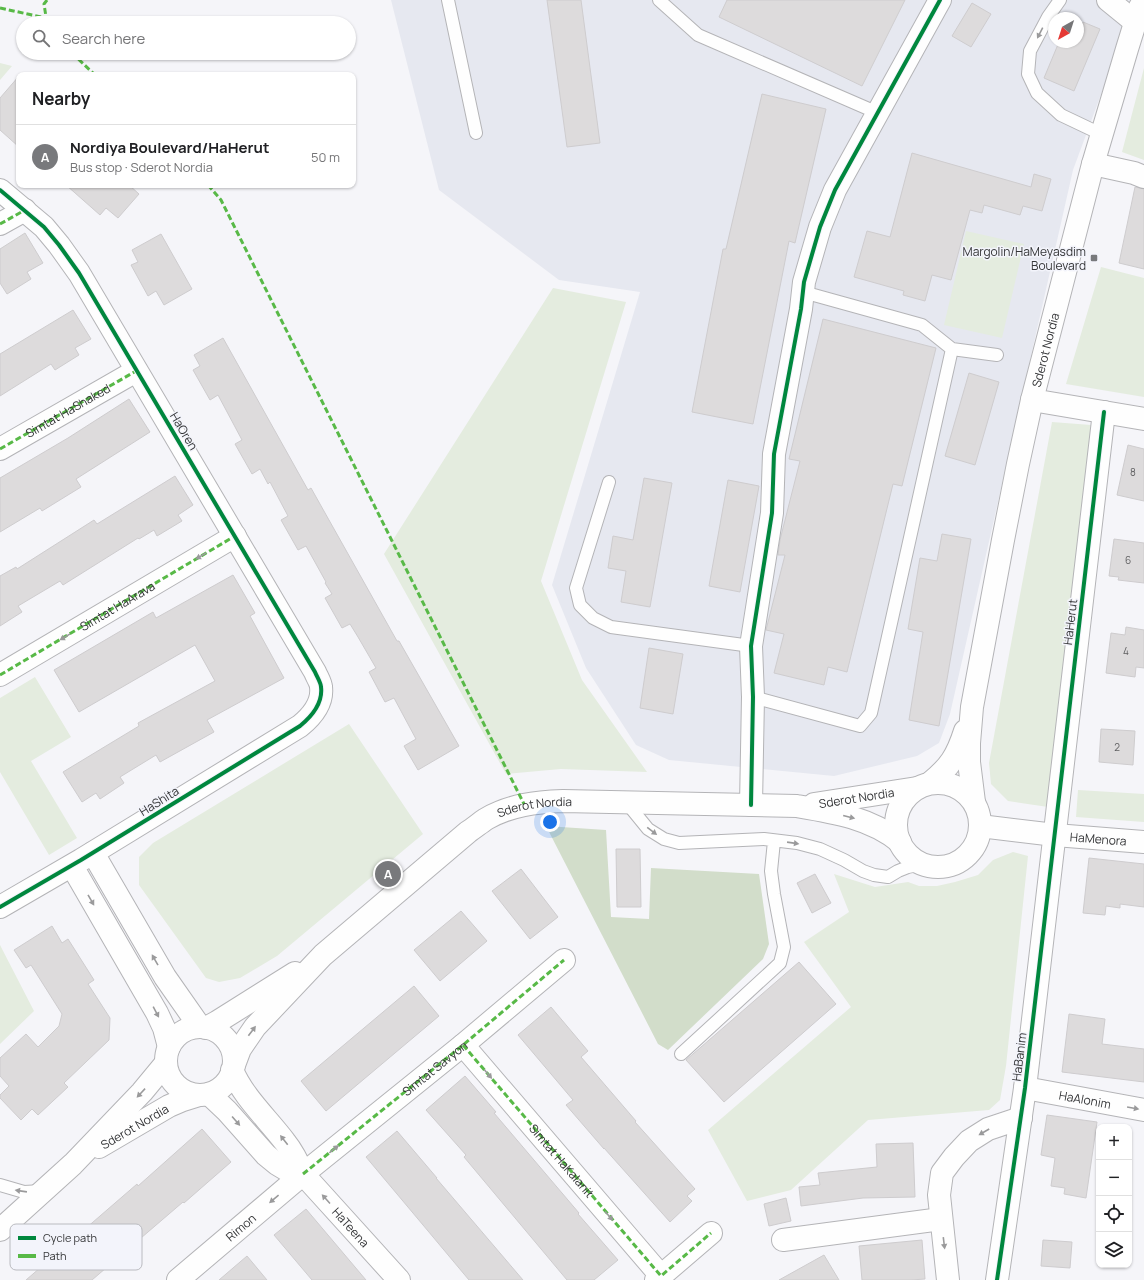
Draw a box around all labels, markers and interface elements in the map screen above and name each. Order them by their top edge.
north arrow [1048,12,1084,48]
search box [16,16,356,60]
icon: search [30,27,52,49]
one-way arrow [1037,27,1043,39]
text: Search here [62,28,145,49]
text: Nearby [32,87,90,110]
text: Nordiya Boulevard/HaHerut [70,137,269,158]
text: A [41,148,49,166]
text: 50 m [311,148,340,166]
text: Bus stop · Sderot Nordia [70,158,213,176]
place label: Margolin/HaMeyasdim Boulevard [963,243,1086,274]
marker: Margolin/HaMeyasdim Boulevard [1089,253,1099,263]
street label: Sderot Nordia [1027,311,1063,389]
street label: Simtat HaShaked [22,379,113,441]
street label: HaOren [166,409,202,453]
house number: 8 [1130,465,1136,479]
one-way arrow [195,553,207,560]
house number: 6 [1125,553,1131,567]
street label: Simtat HaArava [76,577,158,635]
street label: HaHerut [1059,598,1081,646]
one-way arrow [59,633,71,640]
house number: 4 [1123,644,1129,658]
house number: 2 [1114,740,1120,754]
street label: HaShita [136,782,182,820]
street label: Sderot Nordia [818,783,895,812]
street label: Sderot Nordia [494,792,572,821]
your location [540,812,560,832]
one-way arrow [843,814,855,820]
one-way arrow [647,827,657,835]
street label: HaMenora [1069,828,1127,849]
one-way arrow [786,840,799,846]
pin: A [375,859,401,889]
one-way arrow [88,894,95,906]
one-way arrow [151,954,158,966]
one-way arrow [153,1007,160,1018]
one-way arrow [248,1026,257,1037]
street label: HaBanim [1008,1032,1030,1082]
street label: Simtat Savyon [398,1036,471,1099]
one-way arrow [484,1069,493,1080]
street label: HaAlonim [1058,1086,1112,1112]
one-way arrow [136,1088,146,1098]
street label: Sderot Nordia [97,1100,172,1153]
one-way arrow [1126,1105,1139,1111]
one-way arrow [232,1116,241,1127]
street label: Simtat HaKalanit [526,1120,598,1201]
map controls [1096,1124,1132,1268]
button: + [1096,1124,1132,1160]
one-way arrow [978,1128,990,1135]
one-way arrow [279,1135,288,1146]
one-way arrow [328,1145,339,1154]
button: − [1096,1160,1132,1196]
one-way arrow [15,1188,27,1194]
one-way arrow [269,1194,278,1203]
one-way arrow [322,1194,331,1204]
button: locate [1096,1196,1132,1232]
street label: HaTeena [329,1203,373,1250]
street label: Rimon [222,1209,259,1245]
one-way arrow [605,1211,614,1221]
legend [10,1224,142,1270]
text: Cycle path [43,1230,97,1245]
button: layers [1096,1232,1132,1268]
one-way arrow [941,1237,947,1249]
text: Path [43,1248,66,1263]

